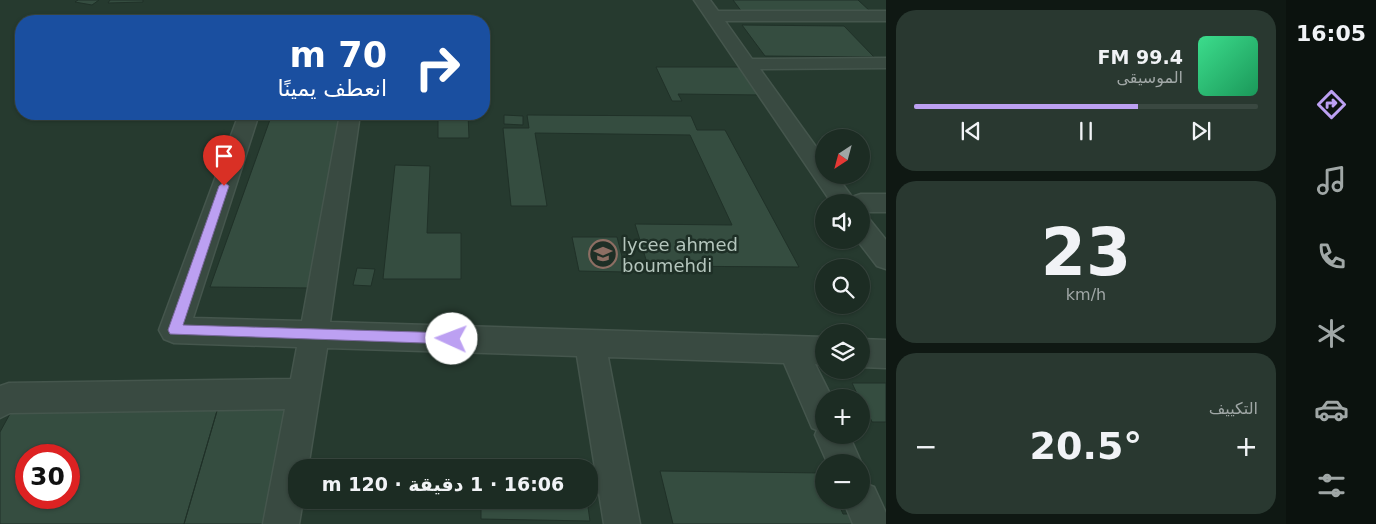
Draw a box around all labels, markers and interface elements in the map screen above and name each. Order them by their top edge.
text: 16:05 [1296,21,1366,46]
text: 70 m [290,35,387,75]
icon: right [405,35,470,100]
text: 99.4 FM [1098,46,1183,68]
text: الموسيقى [1117,68,1183,87]
text: انعطف يمينًا [278,76,387,101]
icon: directions [1314,87,1349,122]
icon: previous [957,117,985,145]
icon: pause [1072,117,1100,145]
icon: next [1187,117,1215,145]
north arrow [815,129,870,184]
map controls [815,129,870,509]
pin [203,135,245,186]
icon: arrive [210,142,238,170]
icon: music [1314,163,1349,198]
button: sound [815,194,870,249]
text: 23 [1041,215,1131,290]
place label: lycee ahmed boumehdi [622,234,738,276]
school or university icon: lycee ahmed boumehdi [588,239,618,269]
icon: phone [1314,239,1349,274]
button: search [815,259,870,314]
text: km/h [1066,285,1106,304]
position arrow [425,312,477,364]
icon: climate [1314,316,1349,351]
button: layers [815,324,870,379]
button: + [815,389,870,444]
icon: car [1314,392,1349,427]
text: التكييف [1209,399,1258,418]
text: 20.5° [1030,424,1142,468]
text: − [914,430,937,463]
text: + [1235,430,1258,463]
speed limit sign: 30 [15,444,80,509]
button: − [815,454,870,509]
icon: filters [1314,468,1349,503]
text: 16:06 · 1 دقيقة · 120 m [322,473,564,495]

